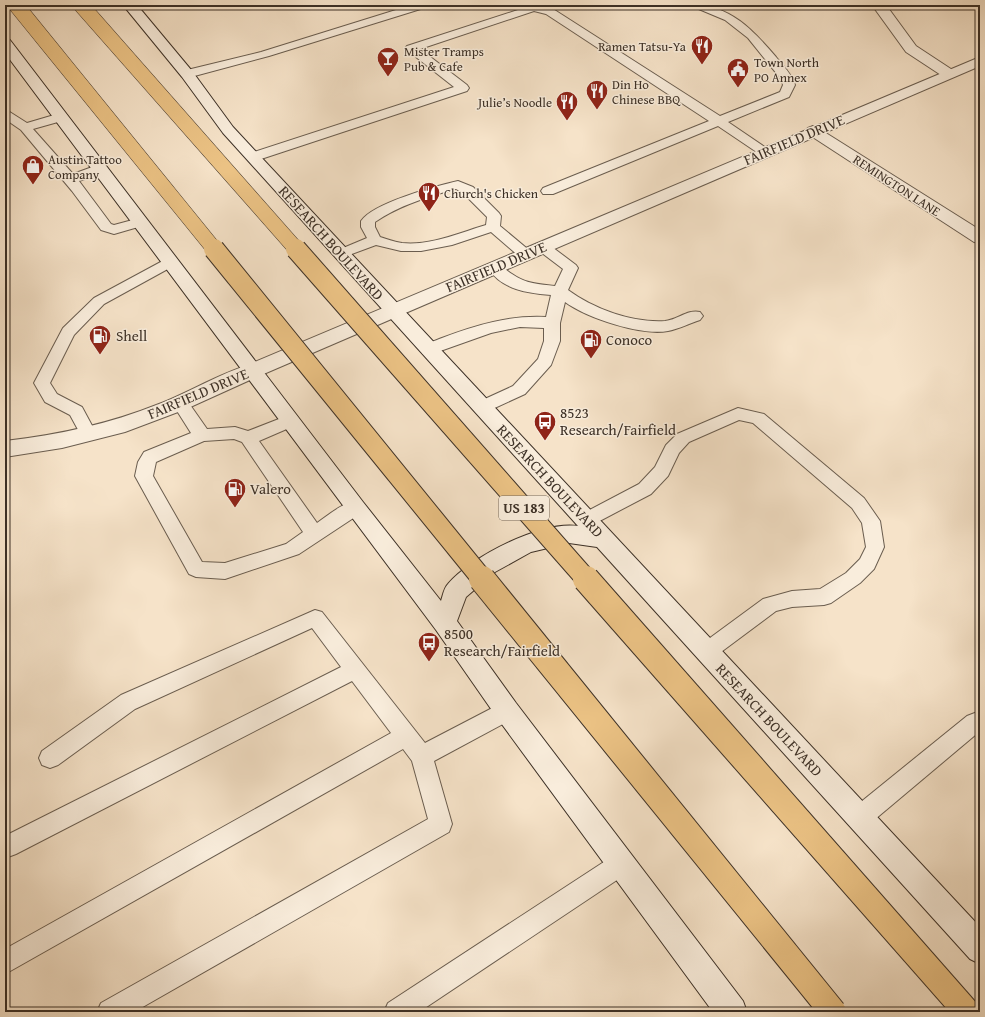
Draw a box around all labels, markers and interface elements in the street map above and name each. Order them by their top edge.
restaurant icon: Ramen Tatsu-Ya [689,33,715,66]
place label: Ramen Tatsu-Ya [598,37,687,56]
place label: Mister Tramps Pub & Cafe [404,42,484,76]
bar icon: Mister Tramps Pub & Cafe [375,45,401,78]
place label: Town North PO Annex [754,53,820,87]
public building icon: Town North PO Annex [725,56,751,89]
place label: Din Ho Chinese BBQ [612,75,681,109]
restaurant icon: Din Ho Chinese BBQ [584,78,610,111]
restaurant icon: Julie’s Noodle [554,89,580,122]
place label: Julie’s Noodle [476,93,552,112]
street label: FAIRFIELD DRIVE [740,109,848,170]
place label: Austin Tattoo Company [48,150,122,184]
street label: REMINGTON LANE [849,150,944,221]
shop icon: Austin Tattoo Company [20,153,46,186]
restaurant icon: Church's Chicken [416,180,442,213]
street label: RESEARCH BOULEVARD [274,181,389,305]
place label: Church's Chicken [444,184,539,203]
street label: FAIRFIELD DRIVE [442,236,550,297]
fuel station icon: Shell [87,323,113,356]
place label: Shell [116,325,147,346]
fuel station icon: Conoco [578,327,604,360]
place label: Conoco [606,329,653,350]
street label: FAIRFIELD DRIVE [144,363,252,424]
place label: 8523 Research/Fairfield [560,402,676,440]
bus stop icon: 8523 Research/Fairfield [532,409,558,442]
street label: RESEARCH BOULEVARD [492,419,608,542]
fuel station icon: Valero [222,476,248,509]
place label: Valero [250,478,291,499]
road number: US 183 [499,496,549,520]
place label: 8500 Research/Fairfield [444,623,560,661]
bus stop icon: 8500 Research/Fairfield [416,630,442,663]
street label: RESEARCH BOULEVARD [711,658,827,781]

